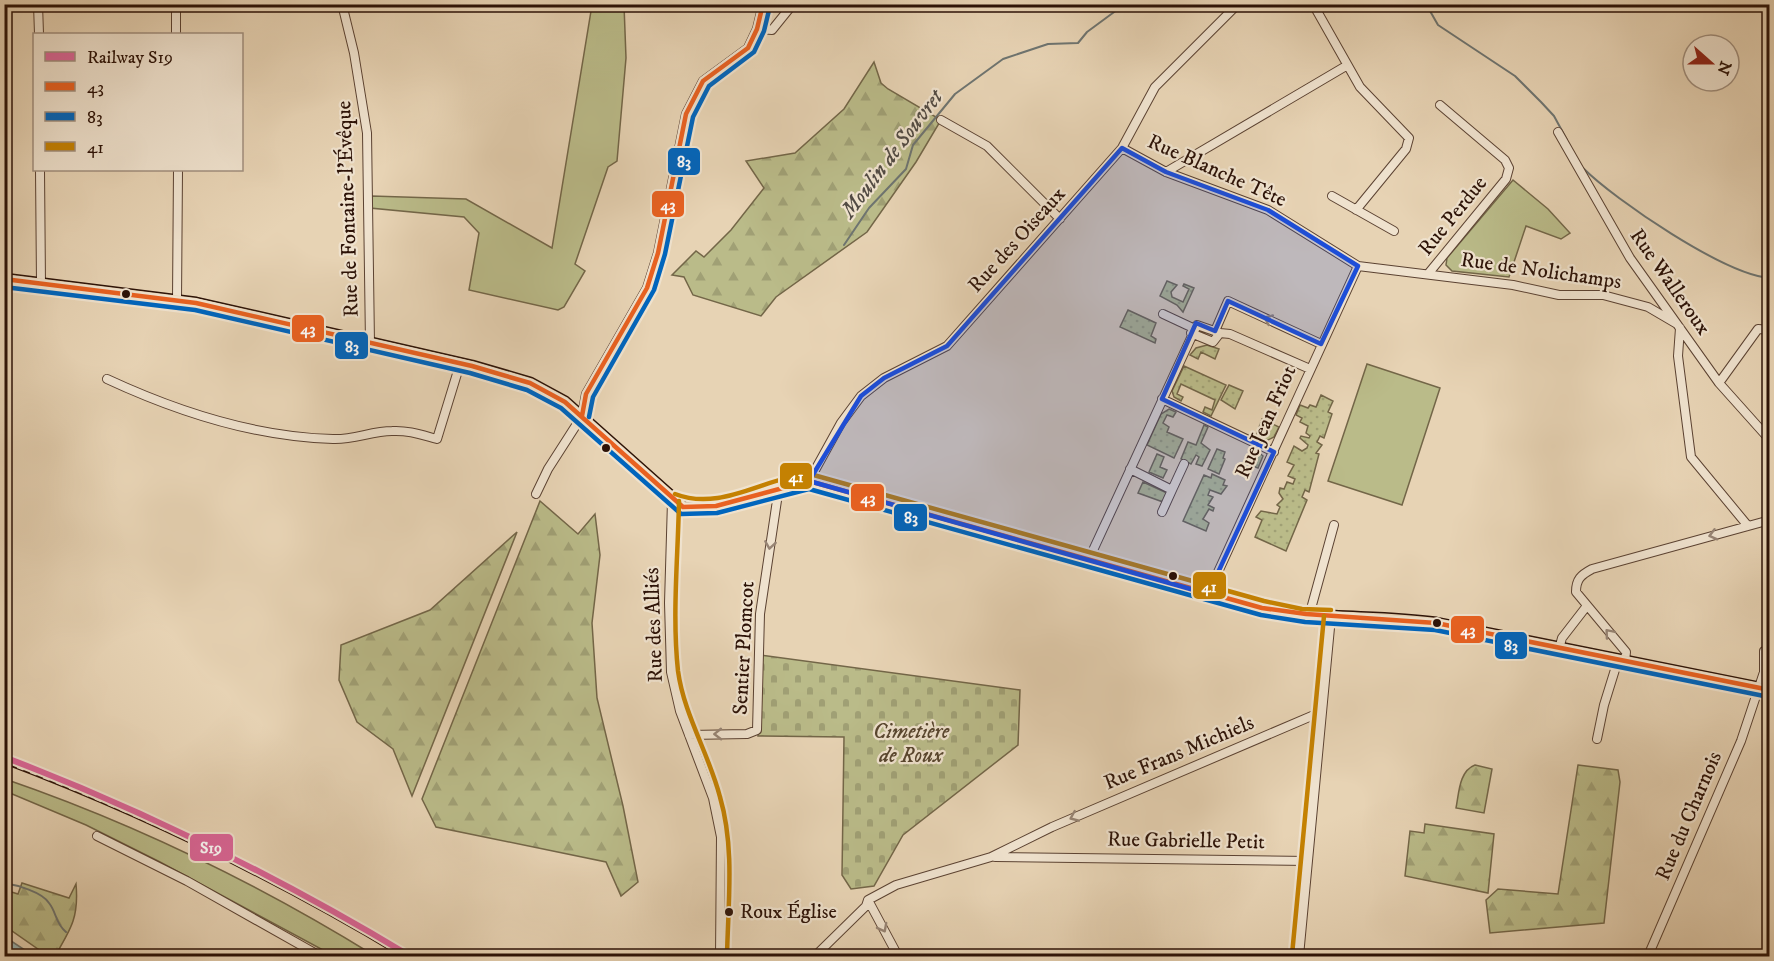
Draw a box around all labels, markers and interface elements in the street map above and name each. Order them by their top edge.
legend [33,33,243,171]
north arrow [1681,33,1741,93]
text: Railway S19 [87,47,173,69]
text: N [1712,58,1736,78]
text: 43 [87,77,104,99]
water label: Moulin de Souvret [834,83,950,225]
street label: Rue de Fontaine-l'Évêque [330,100,365,318]
text: 83 [87,107,103,129]
street label: Rue Blanche Tête [1144,129,1291,213]
text: 41 [87,137,104,159]
line badge: 83 [667,147,701,176]
text: 83 [677,152,691,172]
street label: Rue Perdue [1413,171,1493,261]
street label: Rue des Oiseaux [963,182,1071,298]
line badge: 43 [651,190,685,218]
text: 43 [659,195,676,215]
street label: Rue Walleroux [1624,224,1716,340]
street label: Rue de Nolichamps [1459,247,1623,295]
unlabelled marker [120,288,132,300]
line badge: 43 [291,314,325,343]
one-way arrow [1263,315,1274,327]
text: 43 [299,319,316,339]
line badge: 83 [334,331,369,360]
text: 83 [345,337,359,357]
street label: Rue Jean Friot [1230,361,1302,482]
unlabelled marker [600,442,612,454]
line badge: 41 [779,462,813,490]
text: 41 [787,467,804,487]
line badge: 43 [850,483,885,512]
text: 43 [859,488,876,508]
line badge: 83 [893,503,928,532]
text: 83 [904,508,918,528]
one-way arrow [1708,528,1718,541]
one-way arrow [765,540,777,549]
street label: Rue des Alliés [639,567,669,683]
unlabelled marker [1167,570,1179,582]
line badge: 41 [1192,571,1227,600]
text: 41 [1200,577,1217,597]
street label: Sentier Plomcot [728,580,761,716]
line badge: 43 [1450,615,1485,644]
unlabelled marker [1431,617,1443,629]
text: 43 [1459,620,1476,640]
one-way arrow [1606,629,1617,640]
line badge: 83 [1494,631,1528,660]
text: 83 [1504,636,1518,656]
street label: Rue Frans Michiels [1100,710,1258,796]
park label: Cimetière de Roux [873,719,950,769]
one-way arrow [714,728,723,740]
street label: Rue du Charnois [1650,748,1728,884]
one-way arrow [1069,810,1080,822]
street label: Rue Gabrielle Petit [1107,827,1265,855]
line badge: S19 [189,833,234,862]
text: S19 [200,838,222,858]
place label: Roux Église [740,900,837,925]
marker: Roux Église [723,906,735,918]
one-way arrow [876,922,887,933]

